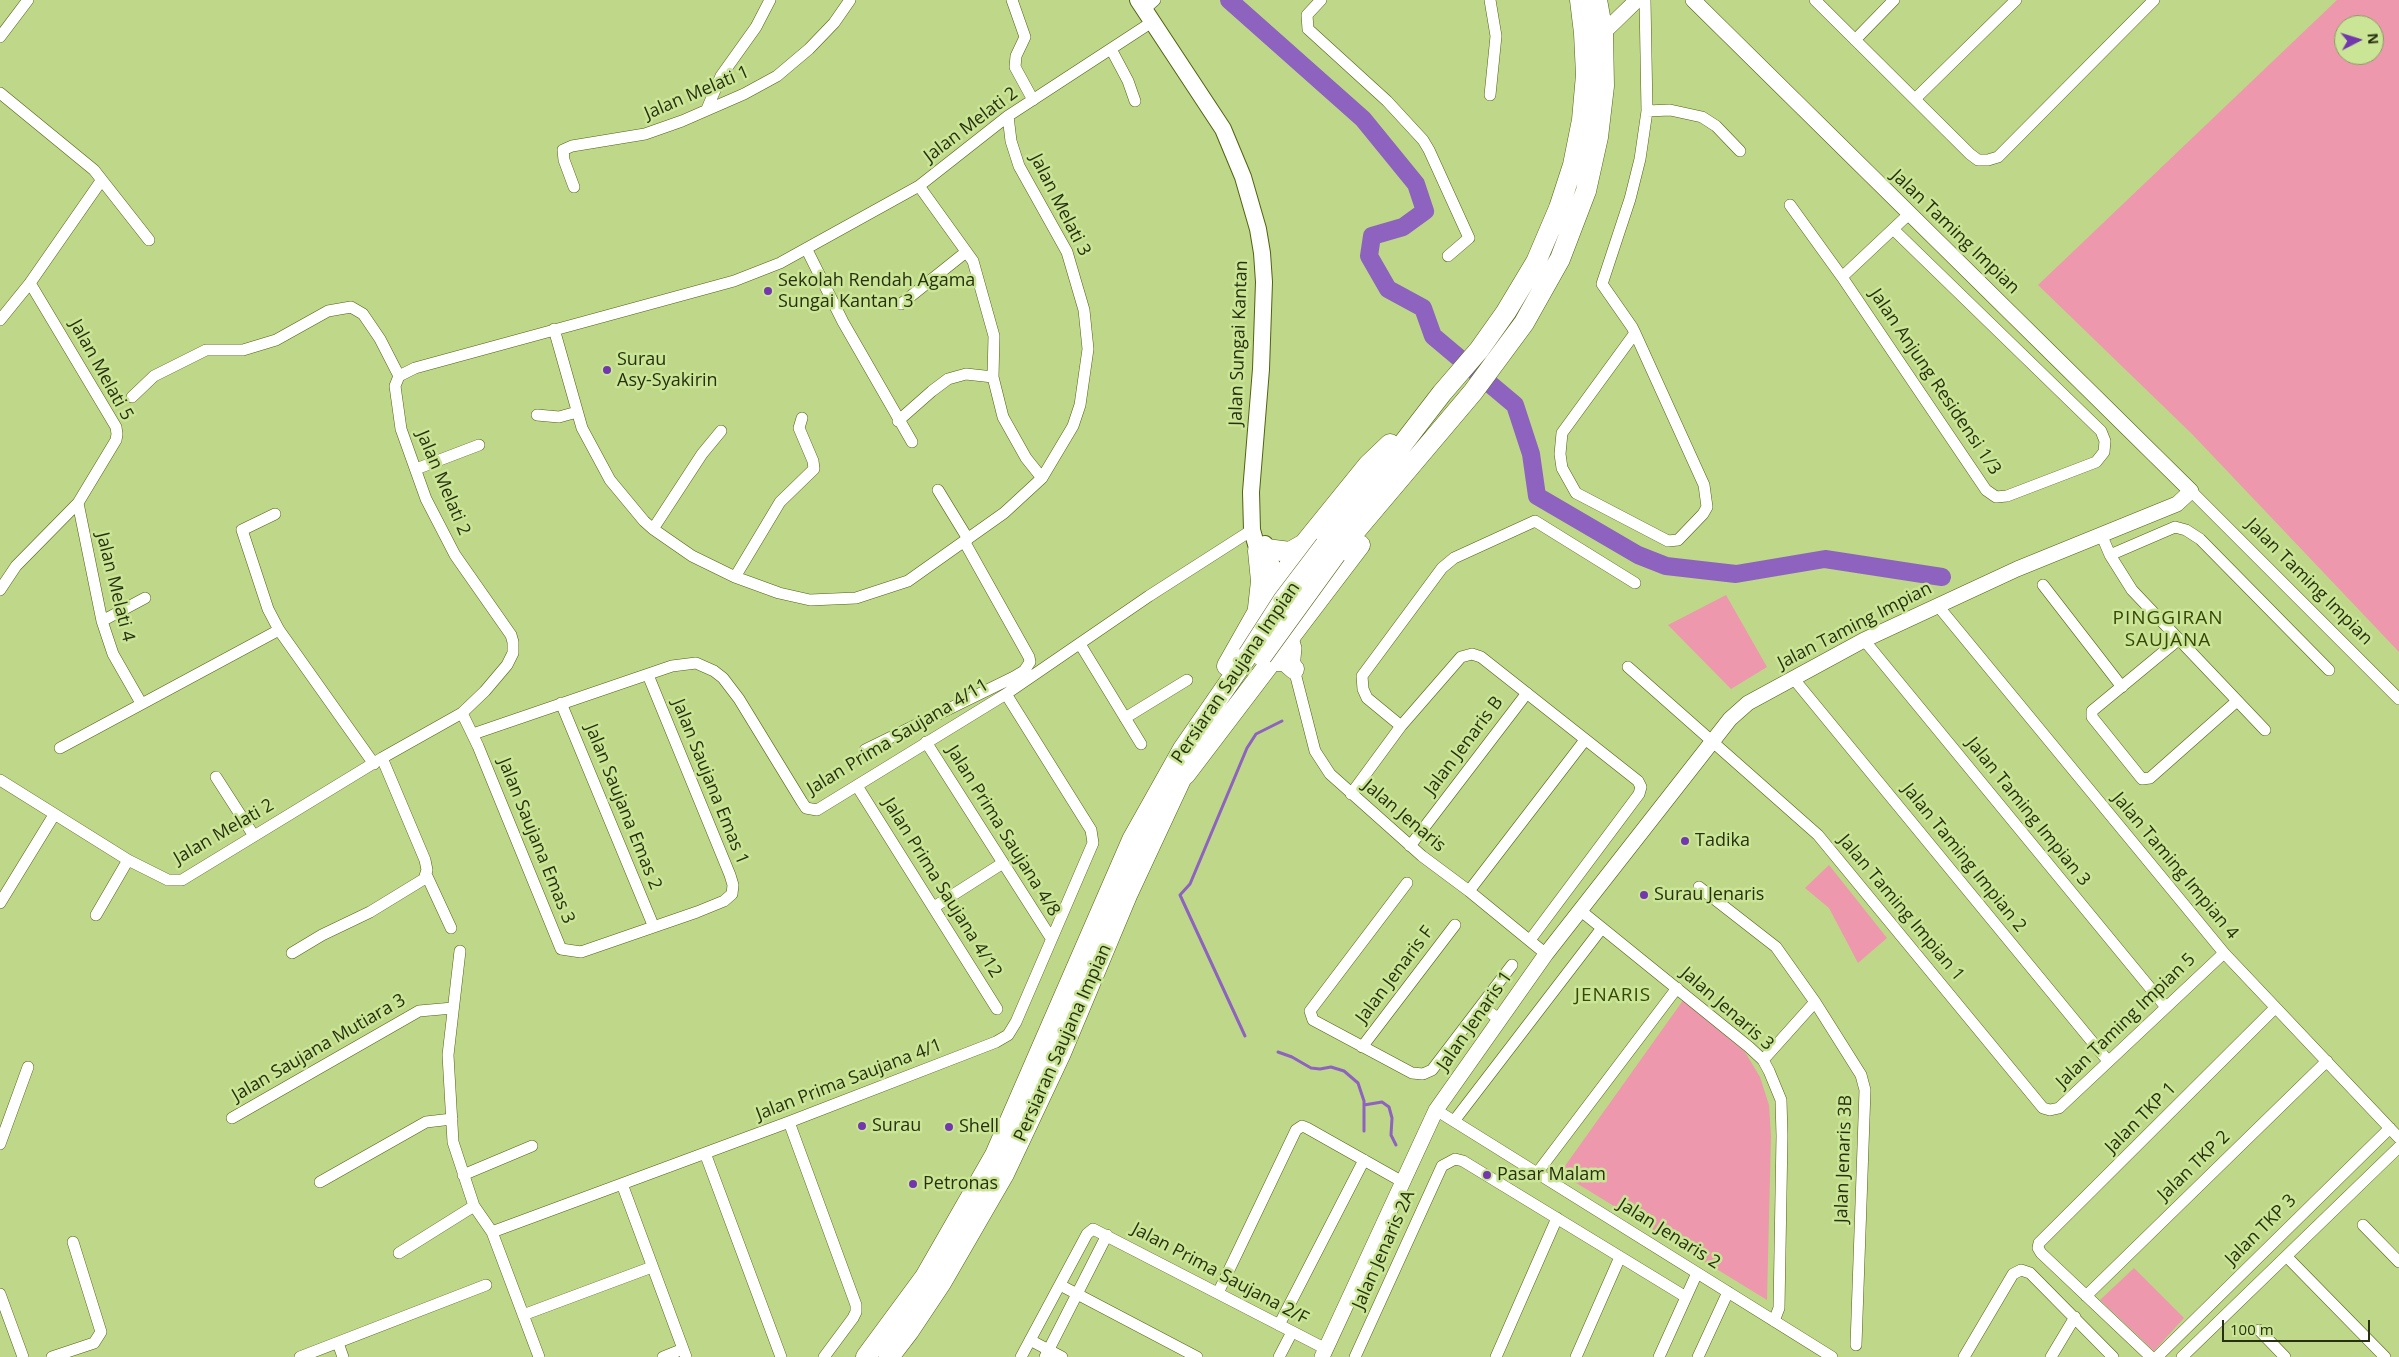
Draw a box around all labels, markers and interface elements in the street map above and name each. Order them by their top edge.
north arrow [2334,15,2384,65]
text: N [2363,32,2383,45]
street label: Jalan Melati 1 [641,61,753,125]
street label: Jalan Melati 2 [920,83,1022,167]
street label: Jalan Melati 3 [1025,150,1095,260]
street label: Jalan Taming Impian [1886,165,2024,299]
street label: Jalan Sungai Kantan [1225,260,1253,426]
place label: Sekolah Rendah Agama Sungai Kantan 3 [778,270,975,312]
marker: Sekolah Rendah Agama Sungai Kantan 3 [762,285,774,297]
street label: Jalan Anjung Residensi 1/3 [1865,285,2005,479]
street label: Jalan Melati 5 [64,316,138,424]
place label: Surau Asy-Syakirin [617,349,718,392]
marker: Surau Asy-Syakirin [601,364,613,376]
street label: Jalan Melati 2 [411,427,475,539]
street label: Jalan Taming Impian [2241,514,2377,650]
street label: Jalan Melati 4 [91,530,139,644]
street label: Persiaran Saujana Impian [1167,578,1305,768]
street label: Jalan Taming Impian [1774,578,1936,674]
district label: PINGGIRAN SAUJANA [2111,608,2225,652]
street label: Jalan Prima Saujana 4/11 [803,674,993,800]
street label: Jalan Jenaris B [1420,692,1508,800]
street label: Jalan Saujana Emas 1 [667,696,753,868]
street label: Jalan Saujana Emas 2 [580,721,666,893]
street label: Jalan Taming Impian 3 [1961,733,2095,891]
street label: Jalan Prima Saujana 4/8 [942,742,1064,920]
street label: Jalan Saujana Emas 3 [493,755,579,927]
street label: Jalan Jenaris [1358,775,1450,857]
street label: Jalan Taming Impian 2 [1897,779,2031,937]
street label: Jalan Taming Impian 4 [2107,788,2243,944]
street label: Jalan Prima Saujana 4/12 [878,794,1006,982]
street label: Jalan Melati 2 [170,795,278,869]
place label: Tadika [1695,830,1750,852]
street label: Jalan Taming Impian 1 [1833,830,1969,986]
marker: Tadika [1679,835,1691,847]
place label: Surau Jenaris [1654,884,1764,906]
marker: Surau Jenaris [1638,889,1650,901]
street label: Jalan Jenaris F [1352,922,1438,1028]
street label: Persiaran Saujana Impian [1010,941,1116,1145]
street label: Jalan Taming Impian 5 [2052,949,2200,1093]
street label: Jalan Jenaris 3 [1676,963,1778,1055]
street label: Jalan Jenaris 1 [1433,967,1517,1075]
district label: JENARIS [1574,985,1652,1007]
street label: Jalan Saujana Mutiara 3 [228,989,410,1107]
street label: Jalan Prima Saujana 4/1 [753,1035,945,1125]
street label: Jalan TKP 1 [2101,1078,2181,1158]
street label: Jalan Jenaris 3B [1831,1095,1857,1223]
place label: Surau [872,1115,921,1137]
place label: Shell [959,1116,999,1138]
marker: Surau [856,1120,868,1132]
marker: Shell [943,1121,955,1133]
street label: Jalan TKP 2 [2153,1126,2235,1206]
place label: Pasar Malam [1497,1164,1606,1186]
marker: Pasar Malam [1481,1169,1493,1181]
place label: Petronas [923,1173,998,1195]
marker: Petronas [907,1178,919,1190]
street label: Jalan Jenaris 2A [1348,1187,1420,1313]
street label: Jalan TKP 3 [2221,1190,2301,1270]
street label: Jalan Jenaris 2 [1614,1194,1724,1274]
street label: Jalan Prima Saujana 2/F [1128,1218,1312,1330]
scale bar [2224,1310,2372,1342]
text: 100 m [2230,1319,2274,1339]

